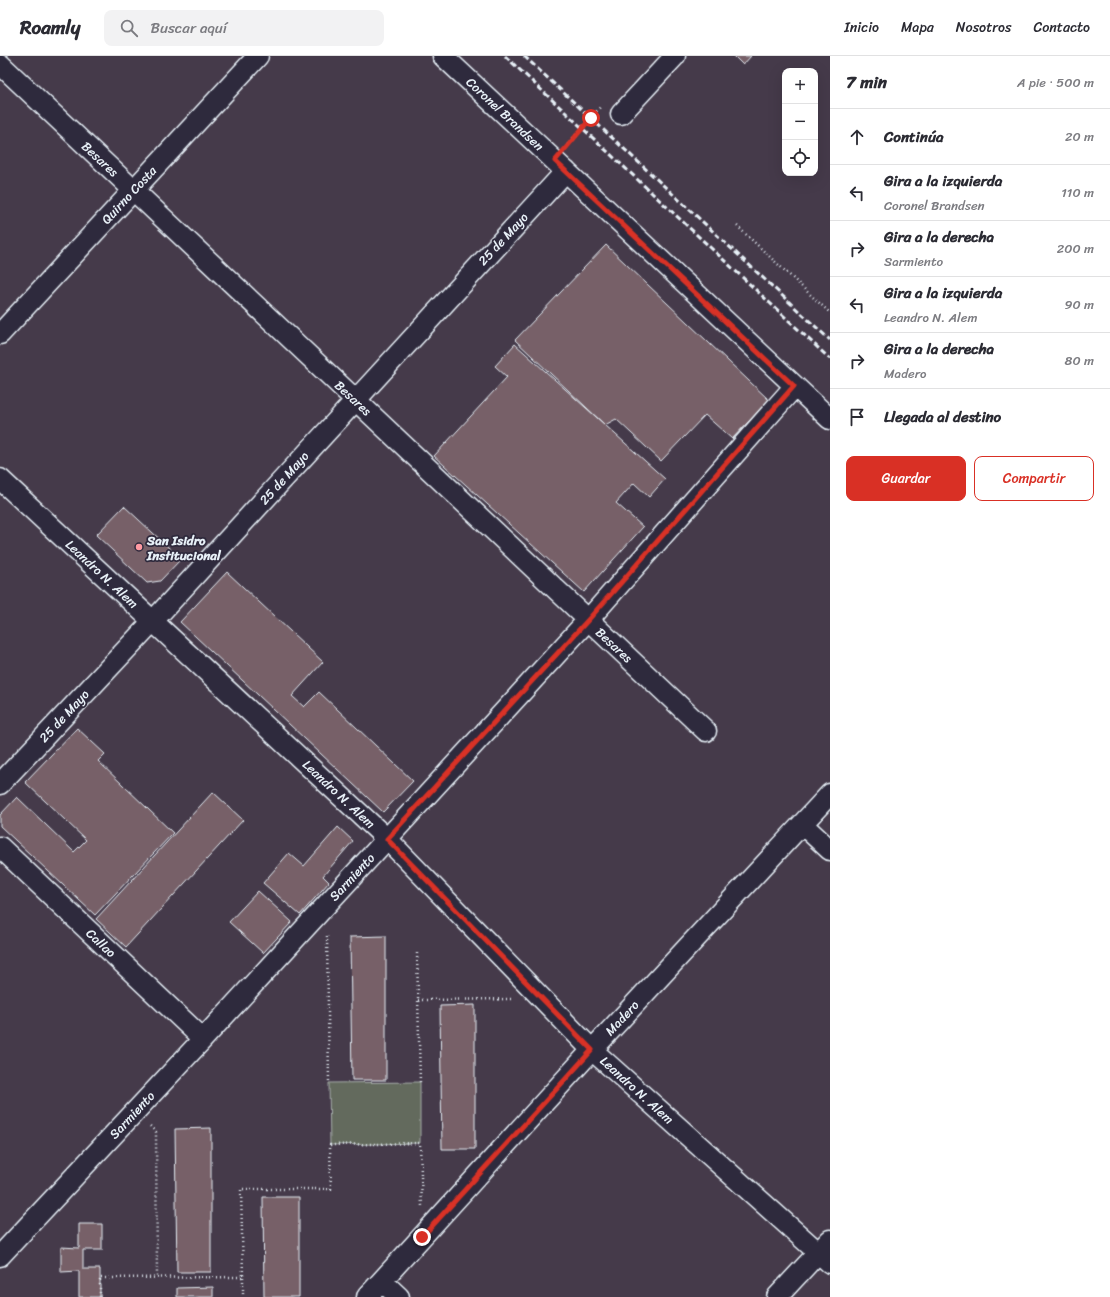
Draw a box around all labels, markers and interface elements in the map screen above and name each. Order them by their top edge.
search box [104,10,384,46]
text: Roamly [20,11,80,44]
text: Buscar aquí [150,15,227,41]
text: Inicio [844,15,879,40]
text: Mapa [901,15,934,40]
text: Nosotros [956,15,1011,40]
text: Contacto [1033,15,1090,40]
icon: search [118,17,140,39]
text: 7 min [846,67,887,97]
map controls [782,68,818,176]
button: + [782,68,818,104]
street label: Coronel Brandsen [460,71,550,157]
text: A pie · 500 m [1017,71,1094,94]
button: − [782,104,818,140]
route start [582,109,600,127]
text: Continúa [884,124,943,150]
text: 20 m [1065,125,1094,148]
icon: ahead [846,126,868,148]
street label: Besares [76,135,125,183]
button: locate [782,140,818,176]
street label: Quirno Costa [96,160,163,230]
text: Gira a la izquierda [884,168,1002,194]
text: 110 m [1061,181,1094,204]
icon: left [846,182,868,204]
text: Coronel Brandsen [884,194,985,217]
street label: 25 de Mayo [472,207,534,271]
text: Gira a la derecha [884,224,994,250]
text: 200 m [1057,237,1094,260]
icon: right [846,238,868,260]
text: Sarmiento [884,250,943,273]
text: Gira a la izquierda [884,280,1002,306]
text: 90 m [1064,293,1094,316]
icon: left [846,294,868,316]
text: Leandro N. Alem [884,306,977,329]
text: Gira a la derecha [884,336,994,362]
text: 80 m [1065,349,1094,372]
icon: right [846,350,868,372]
text: Madero [884,362,926,385]
street label: Besares [329,374,378,422]
text: Llegada al destino [884,404,1001,430]
icon: arrive [846,406,868,428]
street label: 25 de Mayo [253,445,315,510]
button: Guardar [846,456,966,501]
button: Compartir [974,456,1094,501]
place label: San Isidro Institucional [146,529,222,567]
street label: Leandro N. Alem [60,534,144,614]
marker: San Isidro Institucional [134,542,144,552]
street label: Besares [590,621,639,669]
street label: 25 de Mayo [33,684,95,748]
street label: Leandro N. Alem [297,754,381,834]
street label: Sarmiento [323,847,381,906]
street label: Callao [80,923,122,964]
street label: Madero [599,994,645,1041]
street label: Leandro N. Alem [595,1050,679,1130]
street label: Sarmiento [103,1085,161,1144]
route end [413,1228,431,1246]

